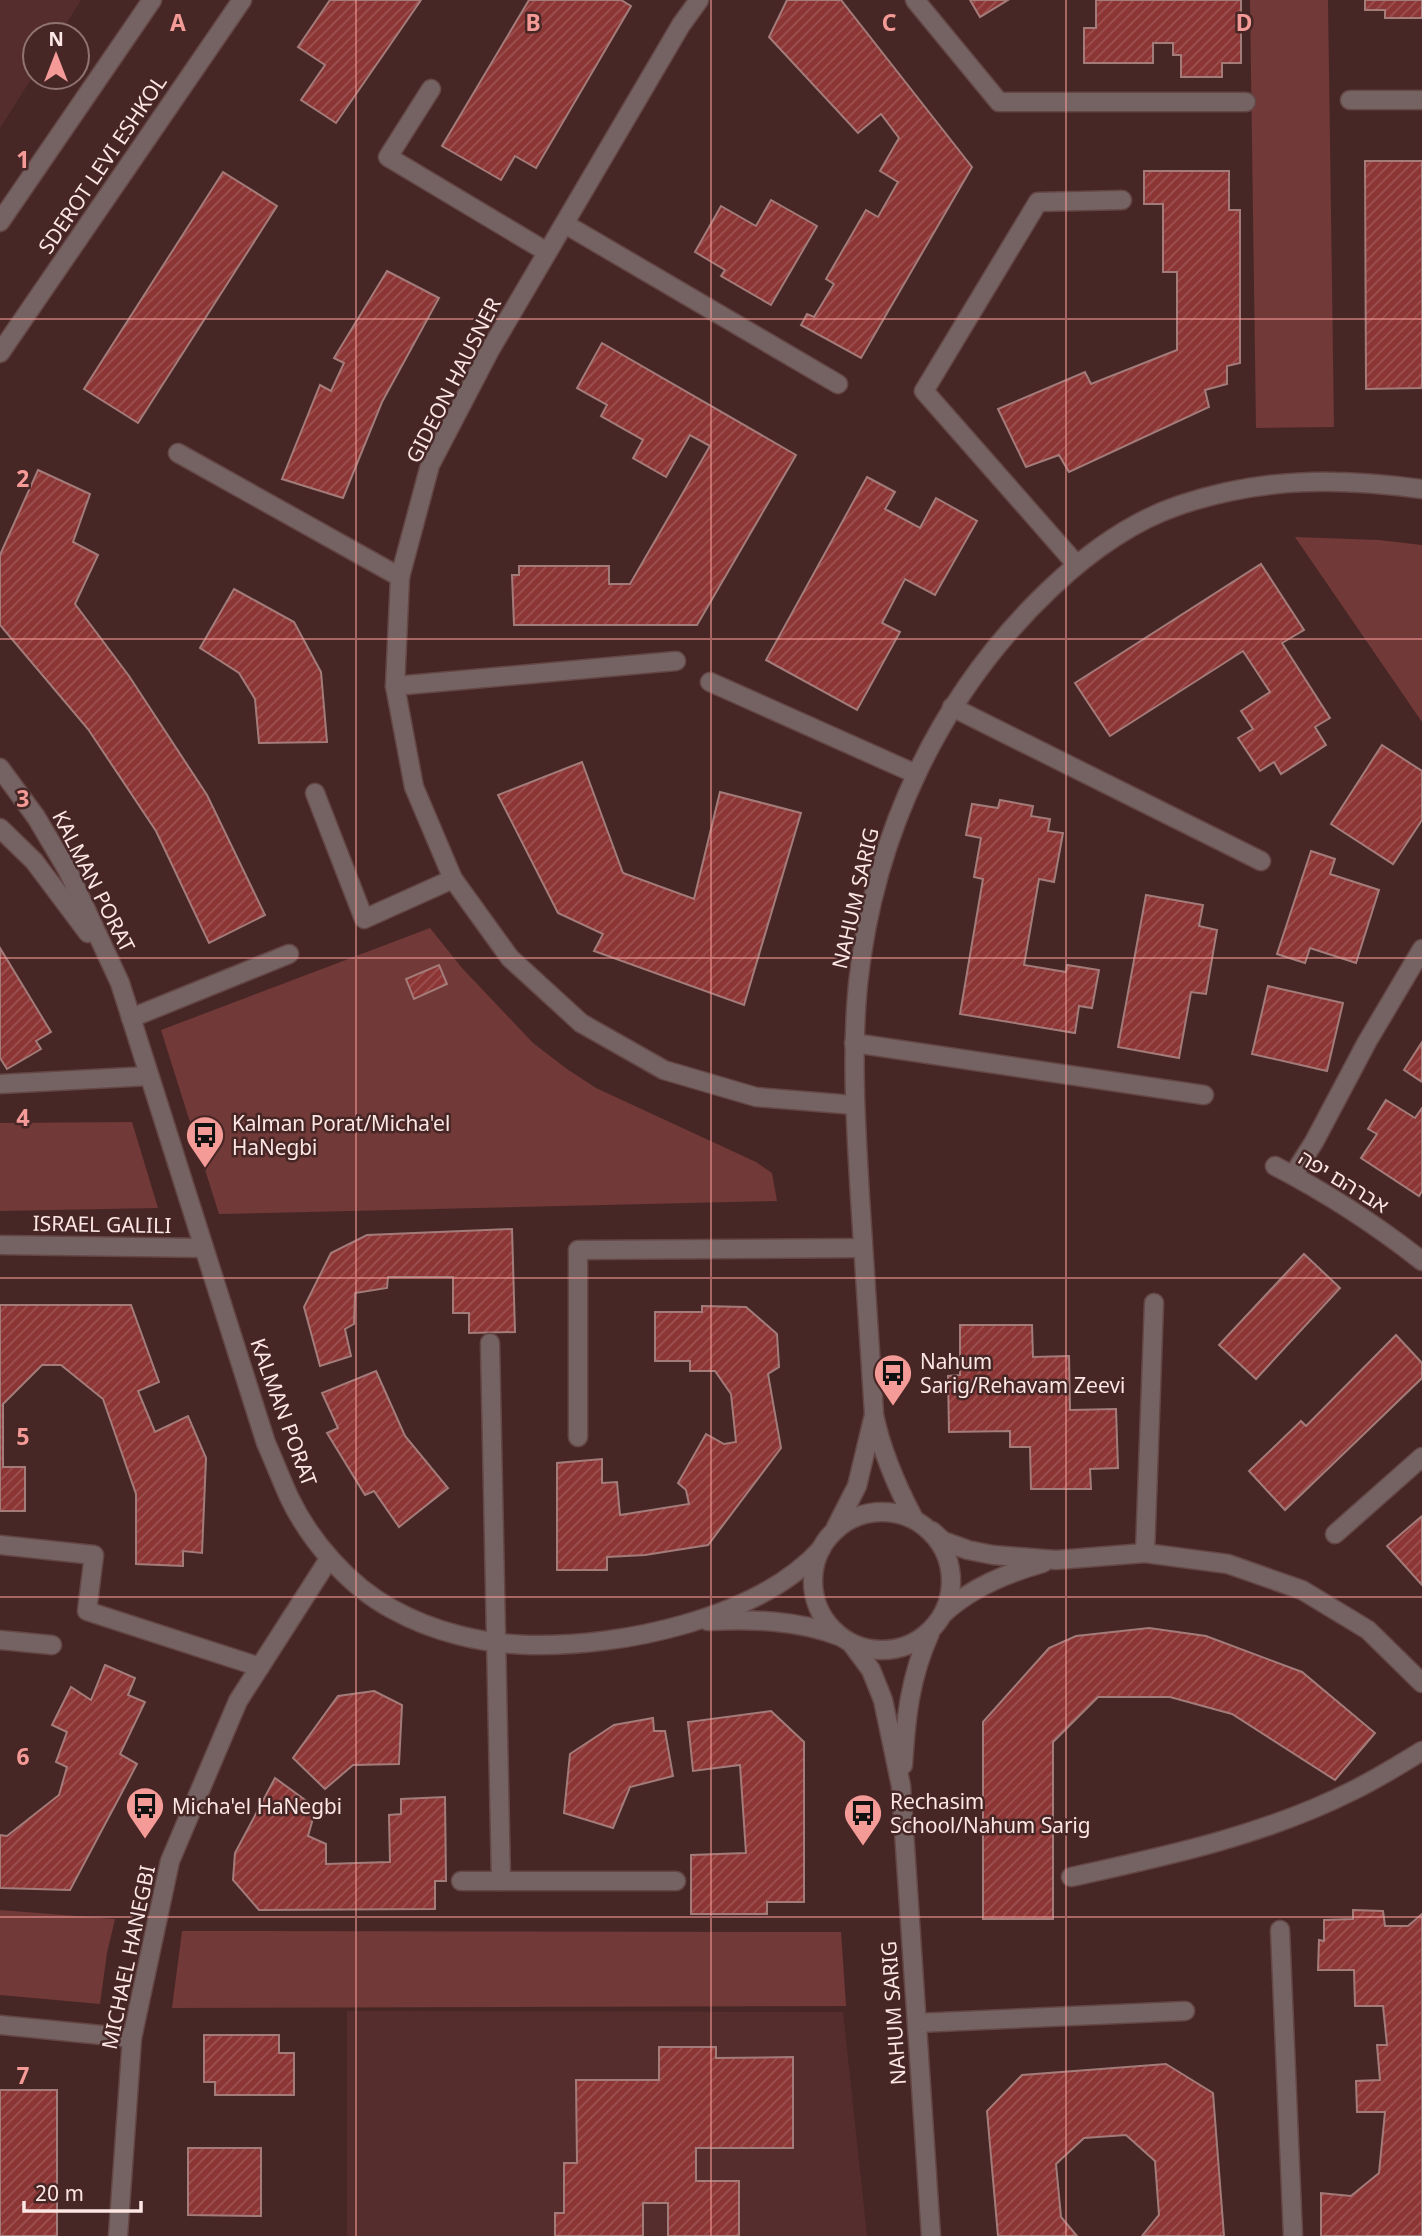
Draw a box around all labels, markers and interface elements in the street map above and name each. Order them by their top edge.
text: A [170,6,186,38]
text: B [525,6,541,38]
text: C [882,6,896,38]
text: D [1236,6,1252,38]
north arrow [21,21,91,91]
text: N [48,26,64,52]
street label: SDEROT LEVI ESHKOL [32,69,172,259]
text: 1 [16,143,30,175]
street label: GIDEON HAUSNER [399,292,507,468]
text: 2 [16,462,30,494]
text: 3 [16,782,30,814]
street label: KALMAN PORAT [46,805,142,957]
street label: NAHUM SARIG [825,825,885,971]
text: 4 [16,1101,30,1133]
place label: Kalman Porat/Micha'el HaNegbi [232,1109,450,1161]
bus stop icon: Kalman Porat/Micha'el HaNegbi [184,1114,226,1169]
street label: אברהם יפה [1294,1143,1394,1219]
street label: ISRAEL GALILI [32,1209,172,1239]
street label: KALMAN PORAT [244,1334,324,1490]
place label: Nahum Sarig/Rehavam Zeevi [920,1347,1125,1399]
bus stop icon: Nahum Sarig/Rehavam Zeevi [872,1352,914,1407]
text: 5 [16,1420,30,1452]
text: 6 [16,1740,30,1772]
bus stop icon: Micha'el HaNegbi [124,1785,166,1840]
place label: Rechasim School/Nahum Sarig [890,1787,1091,1839]
place label: Micha'el HaNegbi [172,1792,342,1820]
bus stop icon: Rechasim School/Nahum Sarig [842,1792,884,1847]
street label: MICHAEL HANEGBI [95,1862,161,2052]
street label: NAHUM SARIG [874,1940,912,2086]
text: 7 [16,2059,30,2091]
scale bar [24,2170,142,2214]
text: 20 m [35,2179,84,2207]

